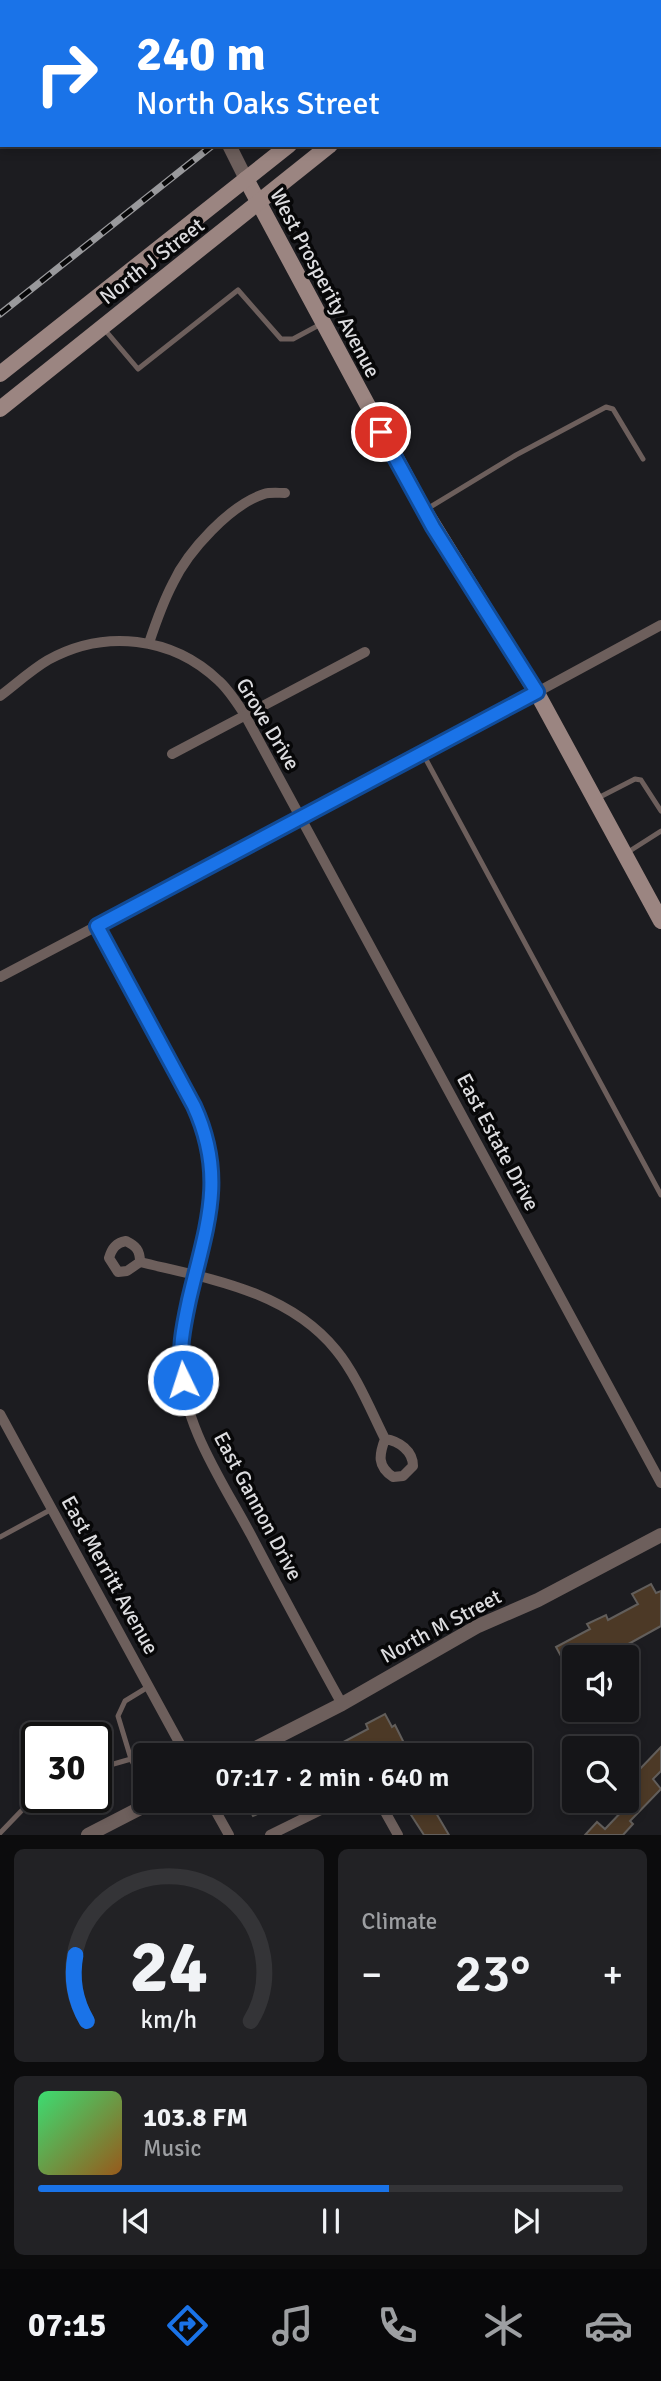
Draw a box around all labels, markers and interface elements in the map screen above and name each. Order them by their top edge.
text: 240 m [136,24,266,84]
icon: right [21,28,112,119]
text: North Oaks Street [136,84,380,123]
street label: West Prosperity Avenue [264,184,386,382]
street label: North J Street [95,212,209,310]
pin [351,402,411,462]
icon: arrive [362,413,400,451]
street label: Grove Drive [230,673,306,775]
street label: East Estate Drive [451,1069,545,1215]
position arrow [146,1343,220,1417]
street label: East Gannon Drive [208,1427,308,1585]
street label: East Merritt Avenue [56,1491,164,1659]
street label: North M Street [376,1583,506,1669]
map controls [562,1645,639,1813]
button: sound [562,1645,639,1722]
speed limit sign: 30 [21,1722,112,1813]
button: search [562,1736,639,1813]
text: 07:17 · 2 min · 640 m [216,1762,449,1794]
text: Climate [362,1907,437,1936]
text: 24 [129,1924,208,2013]
text: 23° [454,1942,530,2006]
text: − [362,1951,382,1998]
text: + [602,1951,623,1998]
text: km/h [140,2004,197,2035]
text: 103.8 FM [143,2102,248,2134]
text: Music [143,2134,201,2163]
icon: previous [117,2202,155,2240]
icon: pause [312,2202,350,2240]
icon: next [507,2202,545,2240]
icon: directions [163,2301,212,2350]
icon: music [268,2301,317,2350]
icon: phone [373,2301,422,2350]
icon: climate [479,2301,528,2350]
icon: car [584,2301,633,2350]
text: 07:15 [28,2306,107,2345]

